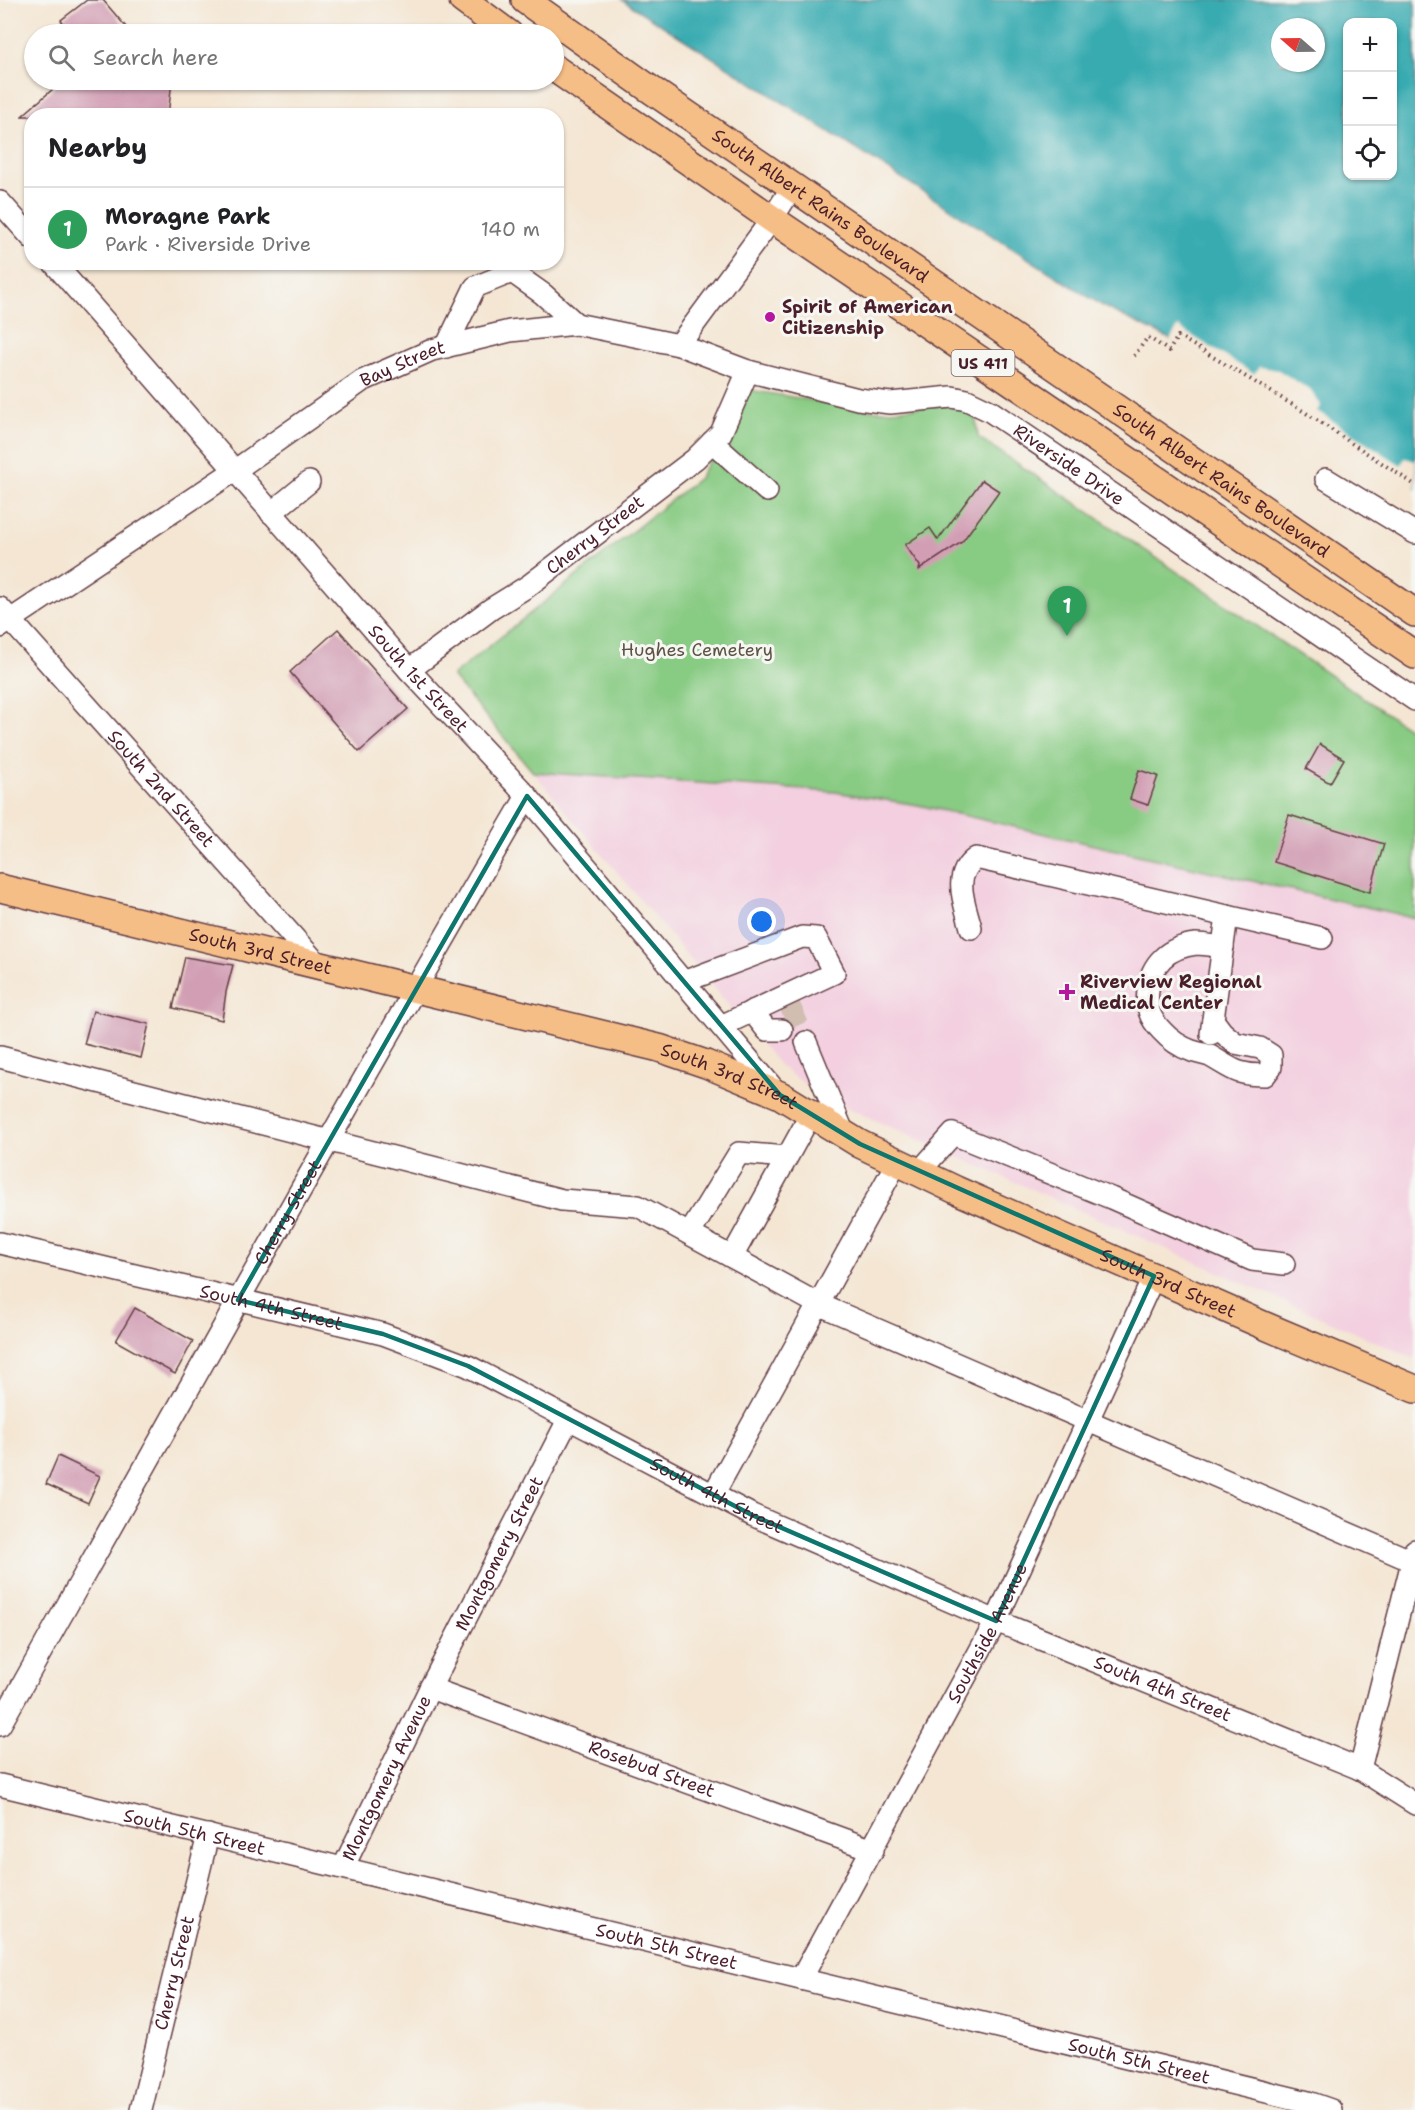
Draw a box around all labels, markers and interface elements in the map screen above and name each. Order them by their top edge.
north arrow [1271,18,1325,72]
map controls [1343,18,1397,180]
button: + [1343,18,1397,72]
search box [24,24,564,90]
icon: search [45,41,78,74]
text: Search here [93,43,219,72]
button: − [1343,72,1397,126]
street label: South Albert Rains Boulevard [707,123,933,288]
button: locate [1343,126,1397,180]
text: Nearby [48,130,147,165]
text: Moragne Park [105,202,271,231]
text: 1 [63,216,72,242]
text: 140 m [481,216,540,242]
text: Park · Riverside Drive [105,231,311,257]
place label: Spirit of American Citizenship [782,295,953,340]
marker: Spirit of American Citizenship [763,310,777,324]
street label: Bay Street [356,335,448,392]
road number: US 411 [952,350,1014,376]
street label: South Albert Rains Boulevard [1108,398,1334,563]
street label: Riverside Drive [1009,418,1129,511]
street label: Cherry Street [541,490,649,580]
pin: 1 [1048,586,1086,636]
street label: South 1st Street [363,619,474,738]
park label: Hughes Cemetery [621,638,773,662]
street label: South 2nd Street [102,725,220,853]
your location [747,907,776,936]
street label: South 3rd Street [186,922,335,980]
place label: Riverview Regional Medical Center [1080,970,1262,1015]
marker: Riverview Regional Medical Center [1058,983,1076,1001]
street label: South 3rd Street [658,1037,803,1115]
street label: Cherry Street [249,1155,327,1269]
street label: South 3rd Street [1096,1243,1240,1324]
street label: South 4th Street [197,1279,346,1336]
street label: South 4th Street [646,1452,787,1539]
street label: Montgomery Street [449,1472,549,1635]
street label: Southside Avenue [942,1559,1033,1707]
street label: South 4th Street [1090,1650,1235,1727]
street label: Montgomery Avenue [336,1691,437,1865]
street label: Rosebud Street [585,1735,718,1803]
street label: South 5th Street [121,1803,268,1861]
street label: Cherry Street [149,1913,200,2033]
street label: South 5th Street [593,1918,740,1975]
street label: South 5th Street [1066,2032,1212,2090]

